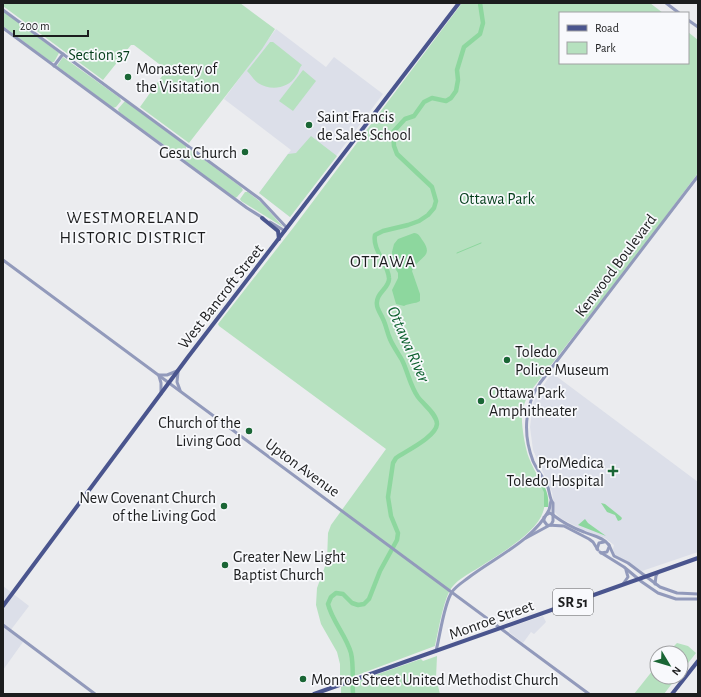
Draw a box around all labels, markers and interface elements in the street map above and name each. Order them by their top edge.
scale bar [14,12,88,38]
legend [559,12,689,64]
text: 200 m [20,20,50,32]
text: Road [595,22,619,34]
text: Park [595,42,616,54]
park label: Section 37 [68,47,130,63]
place label: Monastery of the Visitation [136,61,220,95]
marker: Monastery of the Visitation [123,72,133,82]
place label: Saint Francis de Sales School [317,109,411,143]
marker: Saint Francis de Sales School [304,120,314,130]
place label: Gesu Church [159,145,237,161]
marker: Gesu Church [240,147,250,157]
park label: Ottawa Park [459,191,536,207]
district label: WESTMORELAND HISTORIC DISTRICT [59,209,207,246]
street label: Kenwood Boulevard [572,211,659,320]
street label: West Bancroft Street [175,241,266,352]
district label: OTTAWA [350,253,416,270]
water label: Ottawa River [384,304,433,385]
place label: Toledo Police Museum [515,344,609,378]
marker: Toledo Police Museum [502,355,512,365]
place label: Ottawa Park Amphitheater [489,385,578,419]
marker: Ottawa Park Amphitheater [476,396,486,406]
place label: Church of the Living God [158,415,241,449]
marker: Church of the Living God [244,426,254,436]
street label: Upton Avenue [262,435,343,500]
place label: ProMedica Toledo Hospital [506,455,604,489]
marker: ProMedica Toledo Hospital [607,465,619,477]
place label: New Covenant Church of the Living God [79,490,216,524]
marker: New Covenant Church of the Living God [219,501,229,511]
place label: Greater New Light Baptist Church [233,549,345,583]
marker: Greater New Light Baptist Church [220,560,230,570]
road number: SR 51 [553,589,593,615]
street label: Monroe Street [447,597,536,643]
north arrow [649,645,689,685]
text: N [670,664,683,677]
place label: Monroe Street United Methodist Church [311,672,559,688]
marker: Monroe Street United Methodist Church [298,674,308,684]

